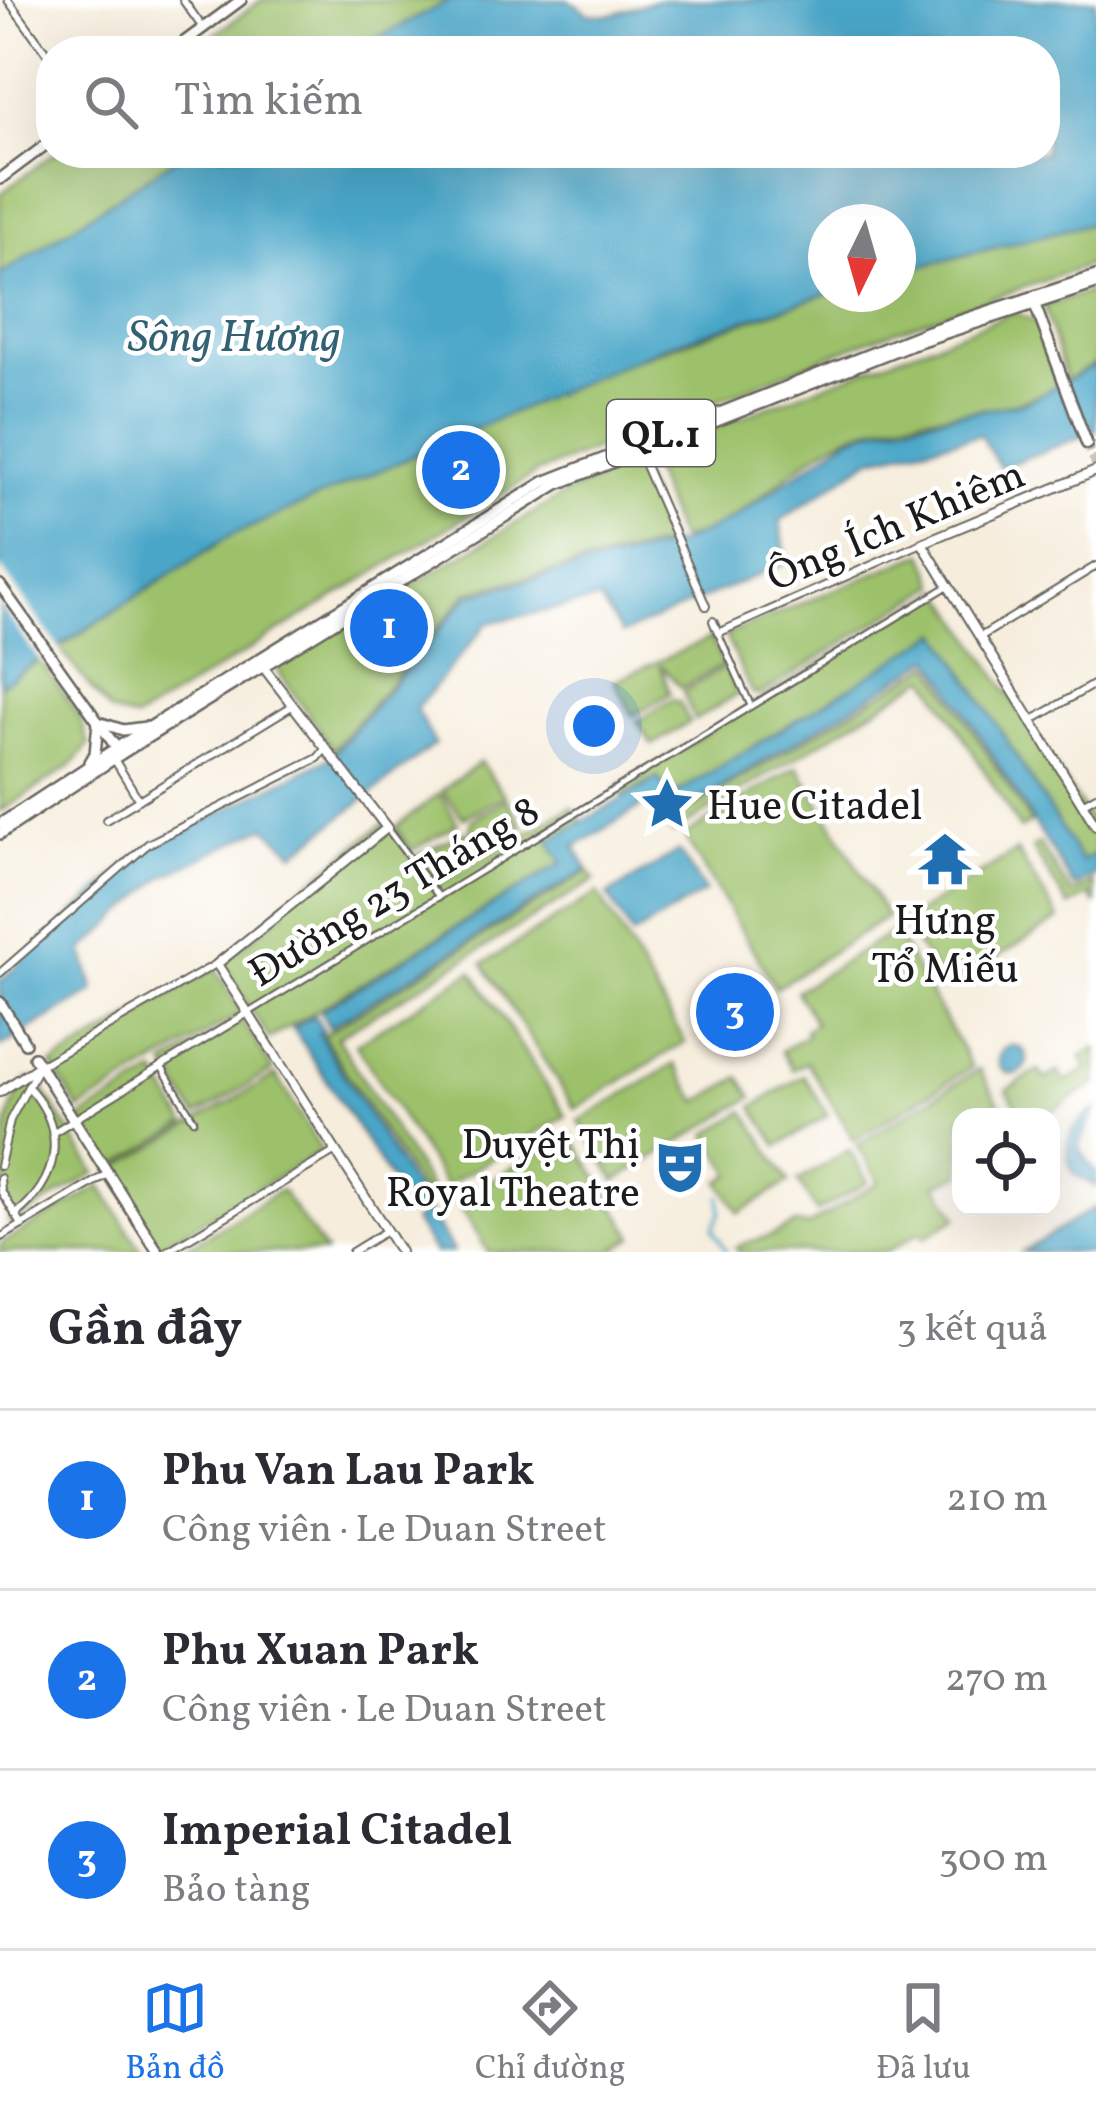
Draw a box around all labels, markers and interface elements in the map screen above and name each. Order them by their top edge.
search box [36,36,1060,168]
icon: search [78,69,144,135]
text: Tìm kiếm [174,71,363,134]
north arrow [808,204,916,312]
water label: Sông Hương [127,308,341,371]
road number: QL.1 [607,400,715,466]
pin: 2 [422,425,500,515]
street label: Ông Ích Khiêm [759,447,1035,609]
pin: 1 [350,583,428,673]
your location [564,696,624,756]
place icon: Hue Citadel [638,775,696,833]
place label: Hue Citadel [707,779,923,838]
street label: Đường 23 Tháng 8 [239,784,552,1004]
temple icon: Hưng Tổ Miếu [916,830,974,888]
place label: Hưng Tổ Miếu [871,894,1019,1001]
pin: 3 [696,967,774,1057]
map controls [952,1108,1060,1216]
button: locate [952,1108,1060,1216]
place label: Duyệt Thị Royal Theatre [386,1118,640,1225]
theatre icon: Duyệt Thị Royal Theatre [651,1138,709,1196]
text: Gần đây [48,1295,242,1366]
text: 3 kết quả [897,1303,1048,1357]
text: Phu Van Lau Park [162,1441,535,1504]
text: 1 [79,1473,95,1527]
text: 210 m [946,1473,1048,1527]
text: Công viên · Le Duan Street [162,1504,607,1558]
text: Phu Xuan Park [162,1621,479,1684]
text: 2 [77,1653,97,1707]
text: 270 m [945,1653,1048,1707]
text: Công viên · Le Duan Street [162,1684,607,1738]
text: Imperial Citadel [162,1801,512,1864]
text: 3 [77,1833,97,1887]
text: 300 m [939,1833,1048,1887]
text: Bảo tàng [162,1864,311,1918]
tab: Bản đồ [125,1975,225,2093]
tab: Chỉ đường [475,1975,626,2093]
tab: Đã lưu [876,1975,971,2093]

